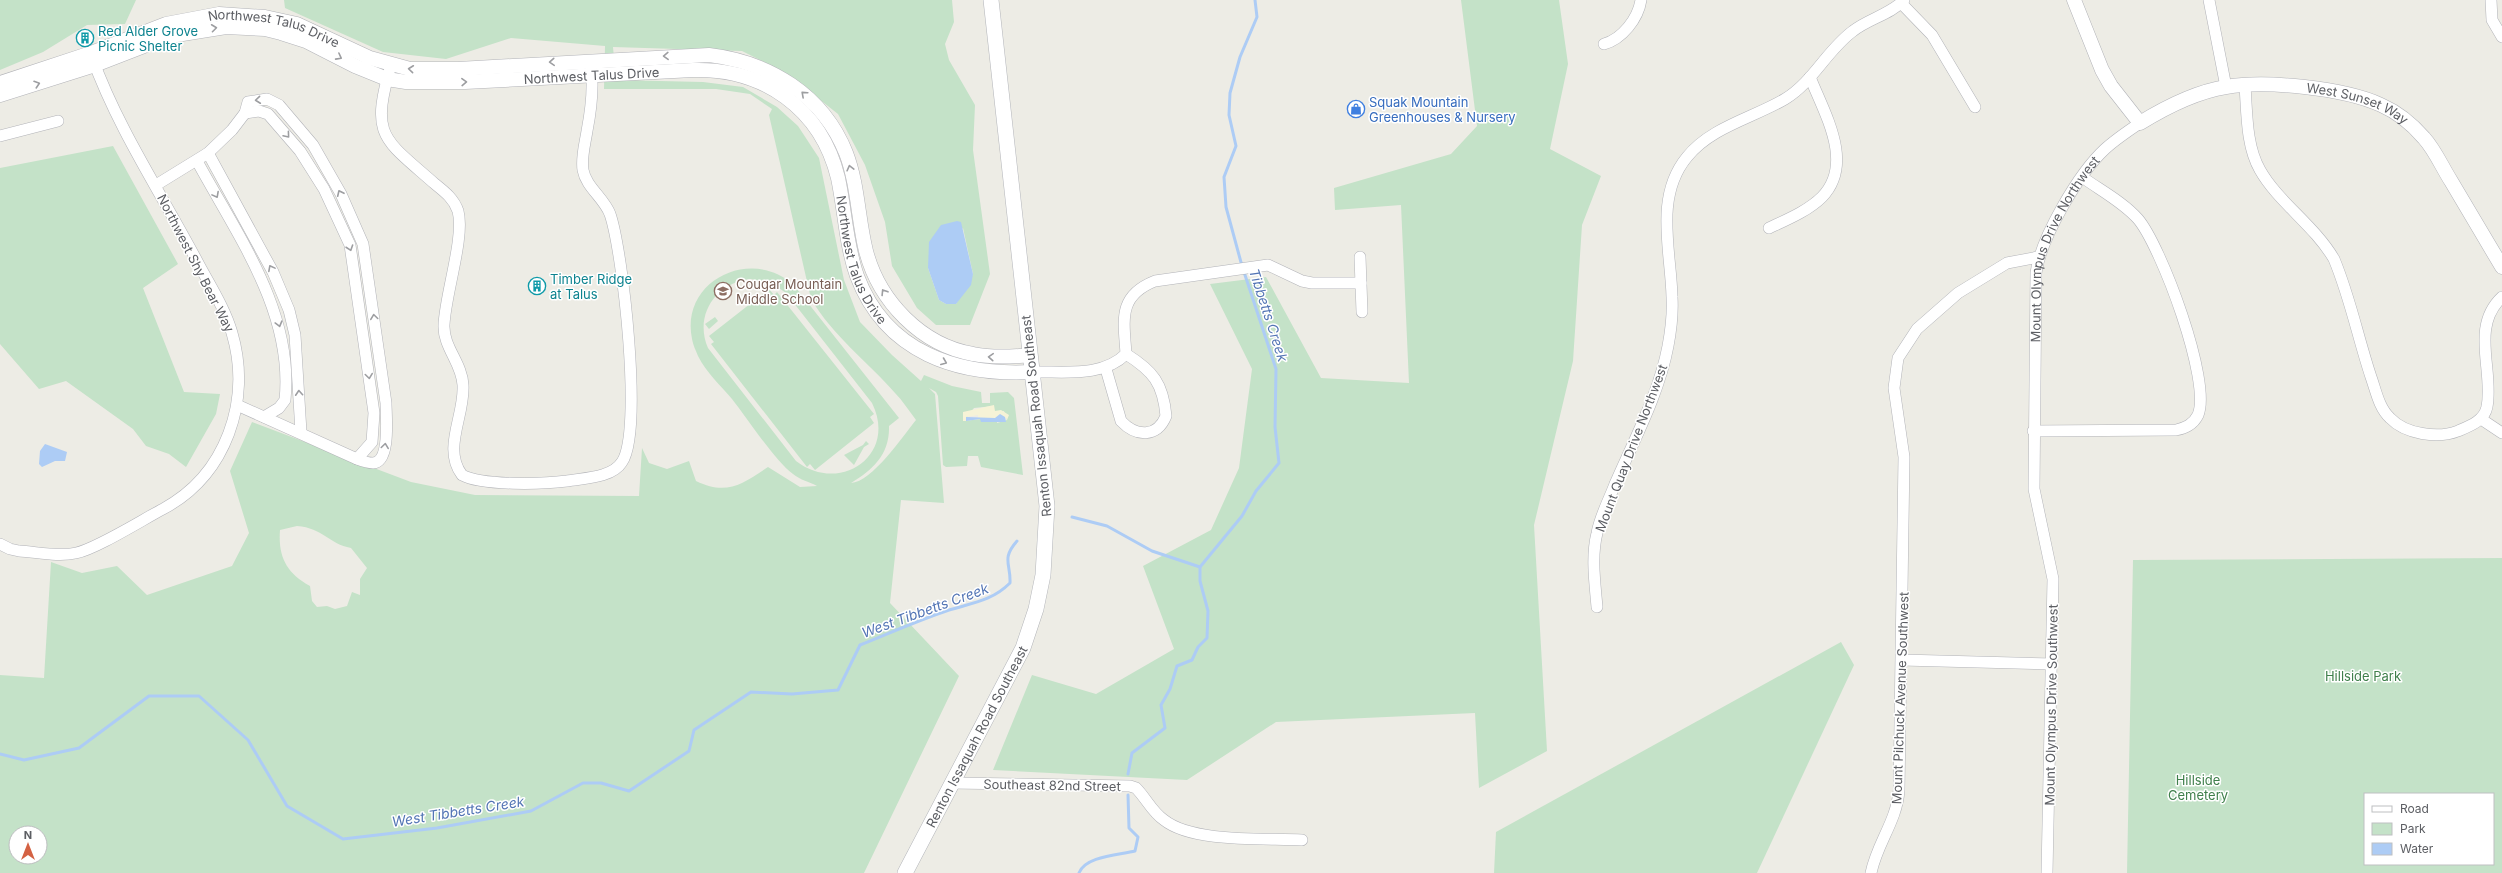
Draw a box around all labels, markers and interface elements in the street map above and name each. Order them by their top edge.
street label: Northwest Talus Drive [207,6,342,51]
place label: Red Alder Grove Picnic Shelter [98,23,198,54]
one-way arrow [211,24,217,33]
building icon: Red Alder Grove Picnic Shelter [75,28,95,48]
one-way arrow [663,52,669,60]
one-way arrow [334,53,342,60]
one-way arrow [549,58,555,67]
one-way arrow [408,64,415,73]
street label: Northwest Talus Drive [523,64,660,87]
one-way arrow [461,78,467,87]
street label: West Sunset Way [2306,79,2412,127]
one-way arrow [34,80,41,89]
one-way arrow [801,92,809,99]
place label: Squak Mountain Greenhouses & Nursery [1369,94,1516,125]
one-way arrow [255,95,262,104]
shop icon: Squak Mountain Greenhouses & Nursery [1346,99,1366,119]
one-way arrow [283,130,290,138]
street label: Mount Olympus Drive Northwest [2027,153,2102,342]
one-way arrow [846,165,854,171]
one-way arrow [337,190,345,197]
street label: Northwest Shy Bear Way [154,191,238,335]
one-way arrow [211,191,219,198]
street label: Northwest Talus Drive [833,194,890,327]
one-way arrow [345,244,354,251]
one-way arrow [268,265,276,272]
water label: Tibbetts Creek [1246,266,1292,364]
place label: Timber Ridge at Talus [550,271,632,302]
building icon: Timber Ridge at Talus [527,276,547,296]
place label: Cougar Mountain Middle School [736,276,842,307]
school or university icon: Cougar Mountain Middle School [713,281,733,301]
one-way arrow [881,289,889,296]
one-way arrow [370,314,379,321]
street label: Renton Issaquah Road Southeast [1017,315,1055,517]
one-way arrow [274,320,283,327]
one-way arrow [988,352,994,361]
one-way arrow [940,357,947,365]
street label: Mount Quay Drive Northwest [1592,362,1670,534]
one-way arrow [364,373,373,379]
one-way arrow [295,390,303,396]
one-way arrow [380,443,389,449]
water label: West Tibbetts Creek [859,579,991,641]
street label: Mount Pilchuck Avenue Southwest [1888,591,1912,805]
street label: Mount Olympus Drive Southwest [2041,604,2061,806]
street label: Renton Issaquah Road Southeast [922,643,1031,830]
park label: Hillside Park [2325,668,2401,684]
park label: Hillside Cemetery [2168,772,2228,803]
street label: Southeast 82nd Street [983,776,1121,794]
water label: West Tibbetts Creek [391,792,526,830]
legend [2364,793,2494,865]
text: Road [2400,801,2429,816]
text: Park [2400,821,2426,836]
north arrow [8,825,48,865]
text: N [24,828,32,842]
text: Water [2400,841,2434,856]

